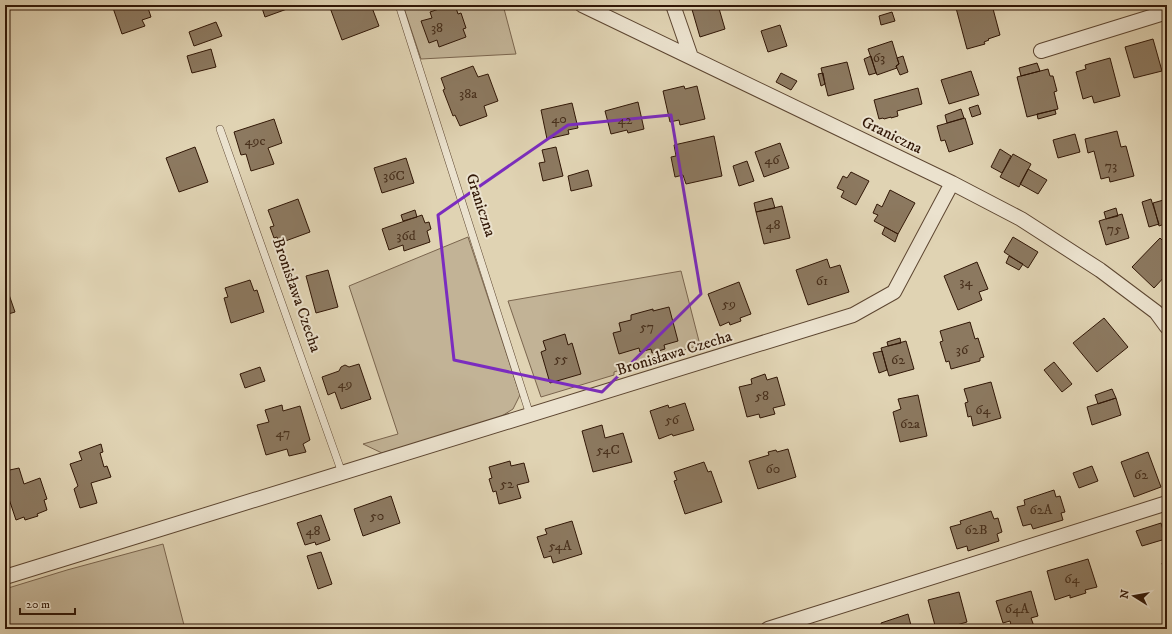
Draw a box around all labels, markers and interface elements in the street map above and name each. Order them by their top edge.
house number: 38 [431,19,443,37]
house number: 63 [873,49,885,67]
house number: 38a [459,85,477,103]
house number: 40 [551,110,567,128]
house number: 42 [618,111,633,129]
street label: Graniczna [858,112,926,158]
house number: 49c [244,132,266,150]
house number: 46 [764,151,780,169]
house number: 73 [1105,157,1117,175]
house number: 36C [383,167,405,185]
street label: Graniczna [461,171,501,239]
house number: 48 [765,216,781,234]
house number: 75 [1107,220,1121,238]
house number: 36d [396,227,416,245]
street label: Bronisława Czecha [268,235,326,355]
house number: 61 [816,272,828,290]
house number: 34 [959,273,974,291]
house number: 59 [722,295,736,313]
house number: 57 [640,318,654,336]
street label: Bronisława Czecha [614,326,734,380]
house number: 36 [956,341,969,359]
house number: 55 [554,350,568,368]
house number: 62 [891,351,905,369]
house number: 49 [337,375,353,393]
house number: 58 [755,387,769,405]
house number: 64 [975,401,992,419]
house number: 56 [665,411,680,429]
house number: 62a [900,415,920,433]
house number: 47 [276,424,290,442]
house number: 54C [596,441,620,459]
house number: 60 [766,460,780,478]
house number: 62 [1134,466,1148,484]
house number: 52 [500,475,514,493]
house number: 62A [1029,501,1054,519]
house number: 50 [370,507,384,525]
house number: 62B [964,521,988,539]
house number: 48 [305,522,321,540]
house number: 54A [548,537,573,555]
house number: 64 [1064,570,1081,588]
north arrow [1114,576,1154,616]
text: N [1117,589,1133,600]
scale bar [20,590,75,616]
text: 20 m [26,597,50,612]
house number: 64A [1005,600,1030,618]

